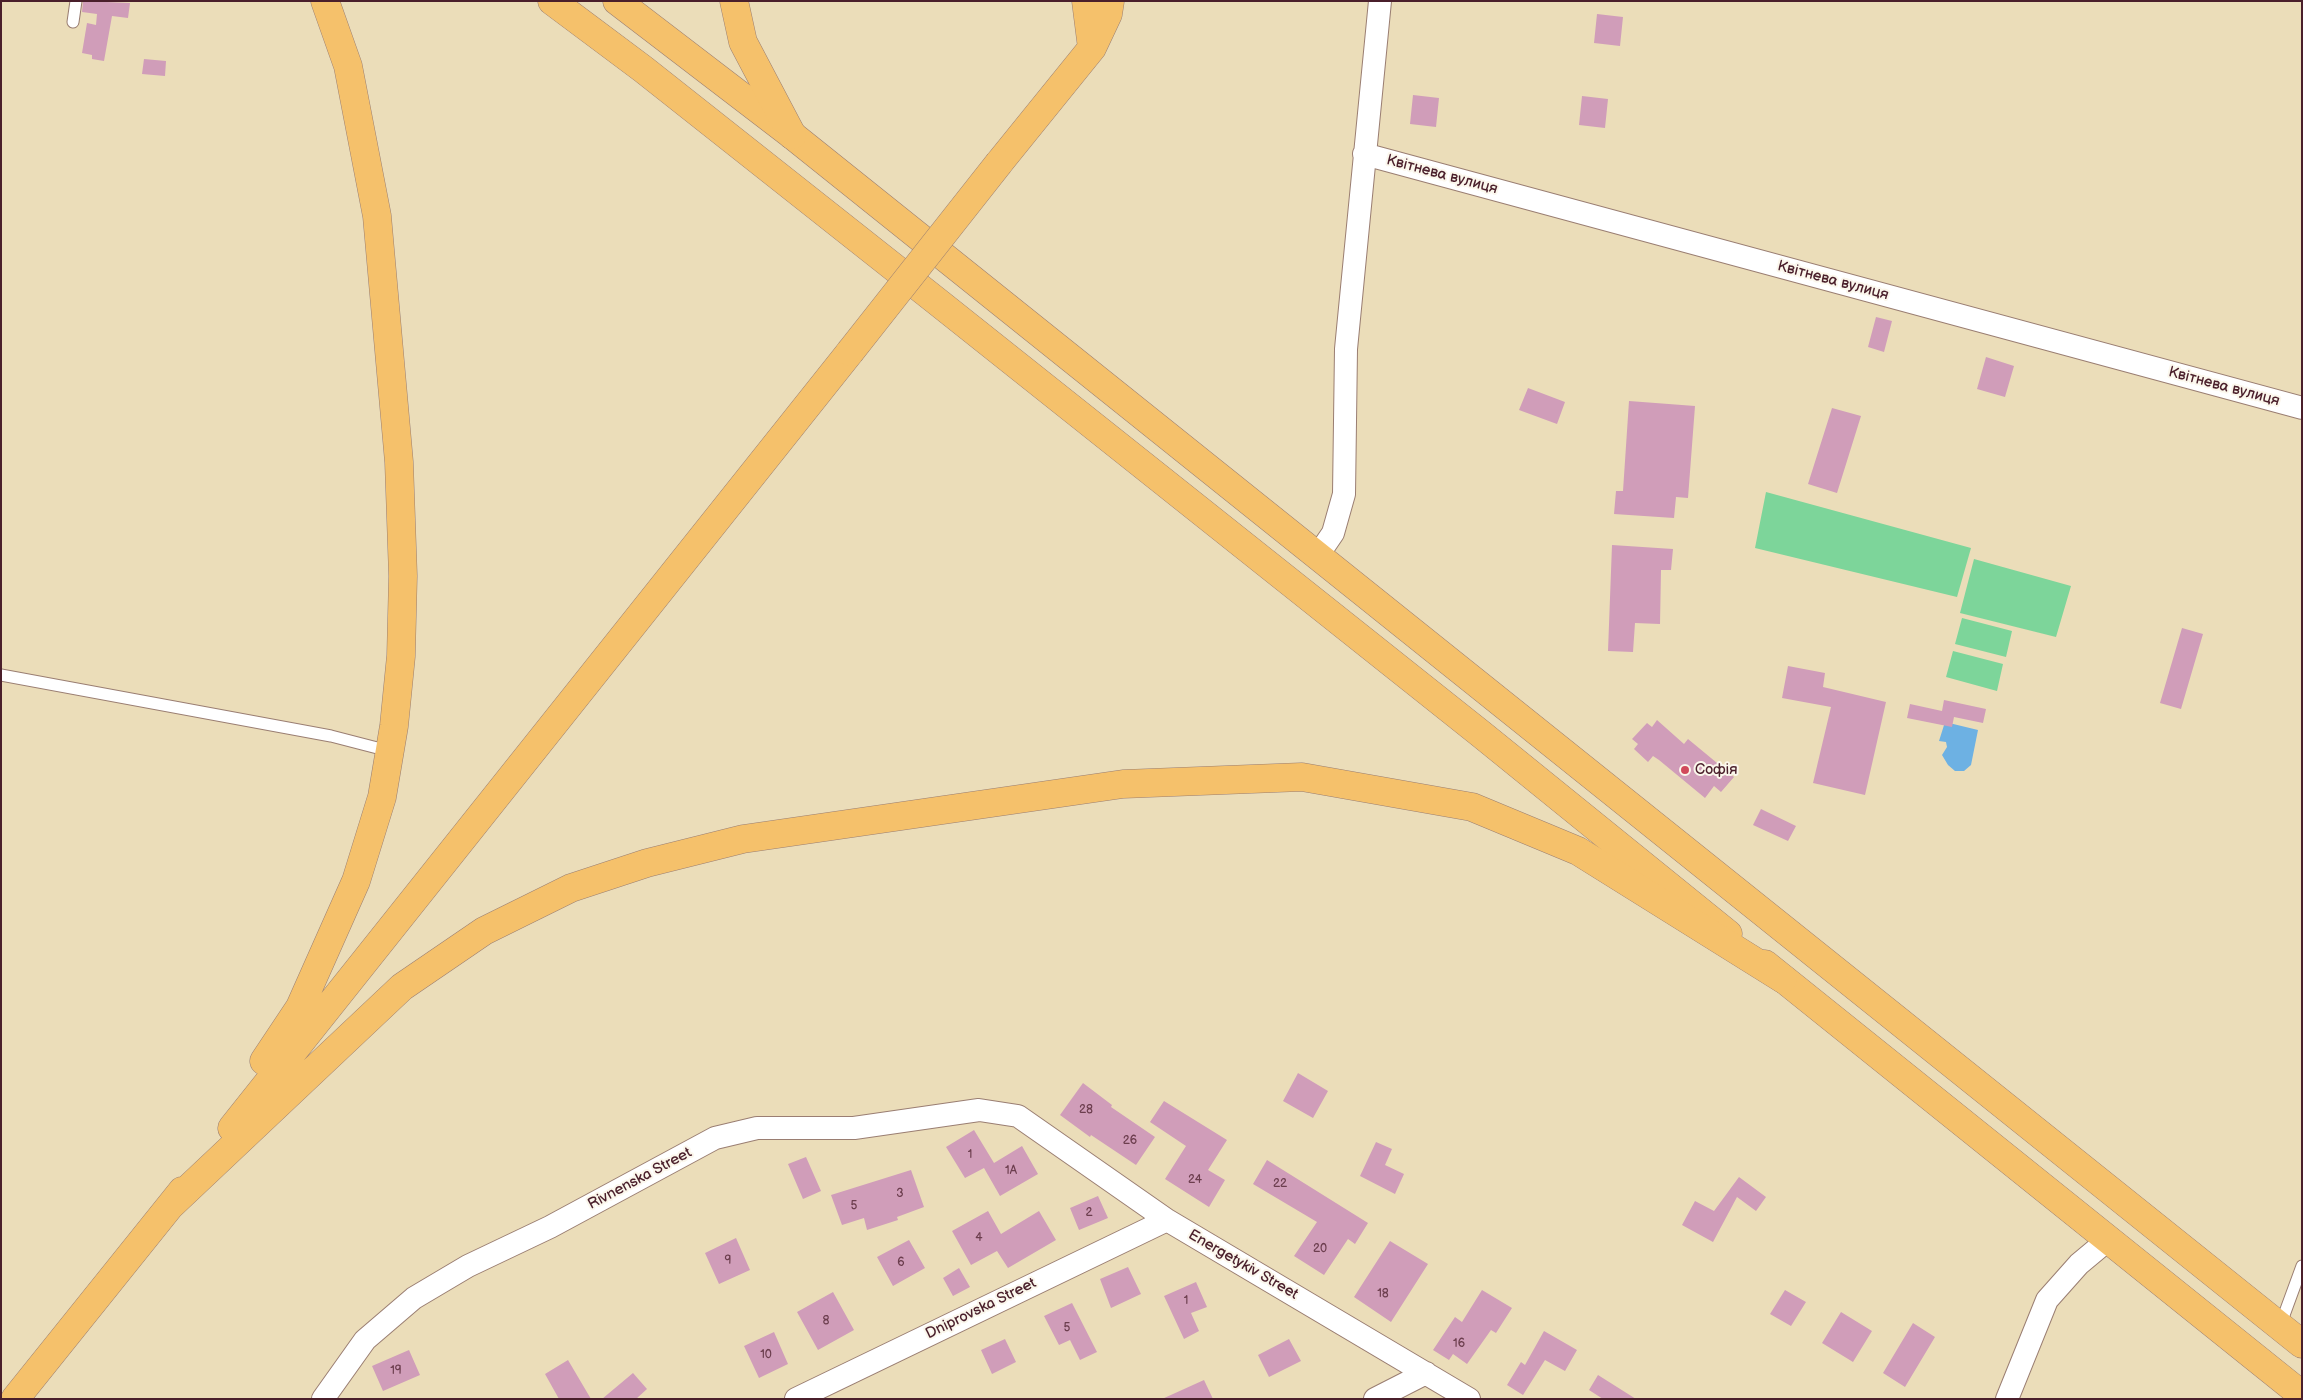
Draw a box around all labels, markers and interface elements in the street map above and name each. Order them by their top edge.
street label: Квітнева вулиця [1384,151,1500,199]
street label: Квітнева вулиця [1775,257,1891,305]
street label: Квітнева вулиця [2166,363,2282,411]
place label: Софія [1695,761,1738,779]
marker: Софія [1679,764,1691,776]
house number: 28 [1079,1103,1093,1117]
house number: 26 [1123,1134,1137,1148]
street label: Rivnenska Street [585,1144,695,1214]
house number: 1 [968,1148,972,1162]
house number: 1А [1005,1164,1017,1178]
house number: 24 [1188,1173,1202,1187]
house number: 22 [1273,1177,1287,1191]
house number: 3 [896,1187,904,1201]
house number: 5 [851,1199,857,1213]
house number: 2 [1085,1206,1093,1220]
street label: Energetykiv Street [1185,1226,1301,1304]
house number: 4 [975,1231,983,1245]
house number: 20 [1313,1242,1327,1256]
house number: 9 [725,1254,731,1268]
house number: 6 [897,1256,905,1270]
street label: Dniprovska Street [923,1274,1039,1344]
house number: 18 [1377,1287,1389,1301]
house number: 1 [1184,1294,1188,1308]
house number: 8 [823,1314,829,1328]
house number: 5 [1064,1321,1070,1335]
house number: 16 [1453,1337,1465,1351]
house number: 10 [760,1348,772,1362]
house number: 19 [390,1364,402,1378]

